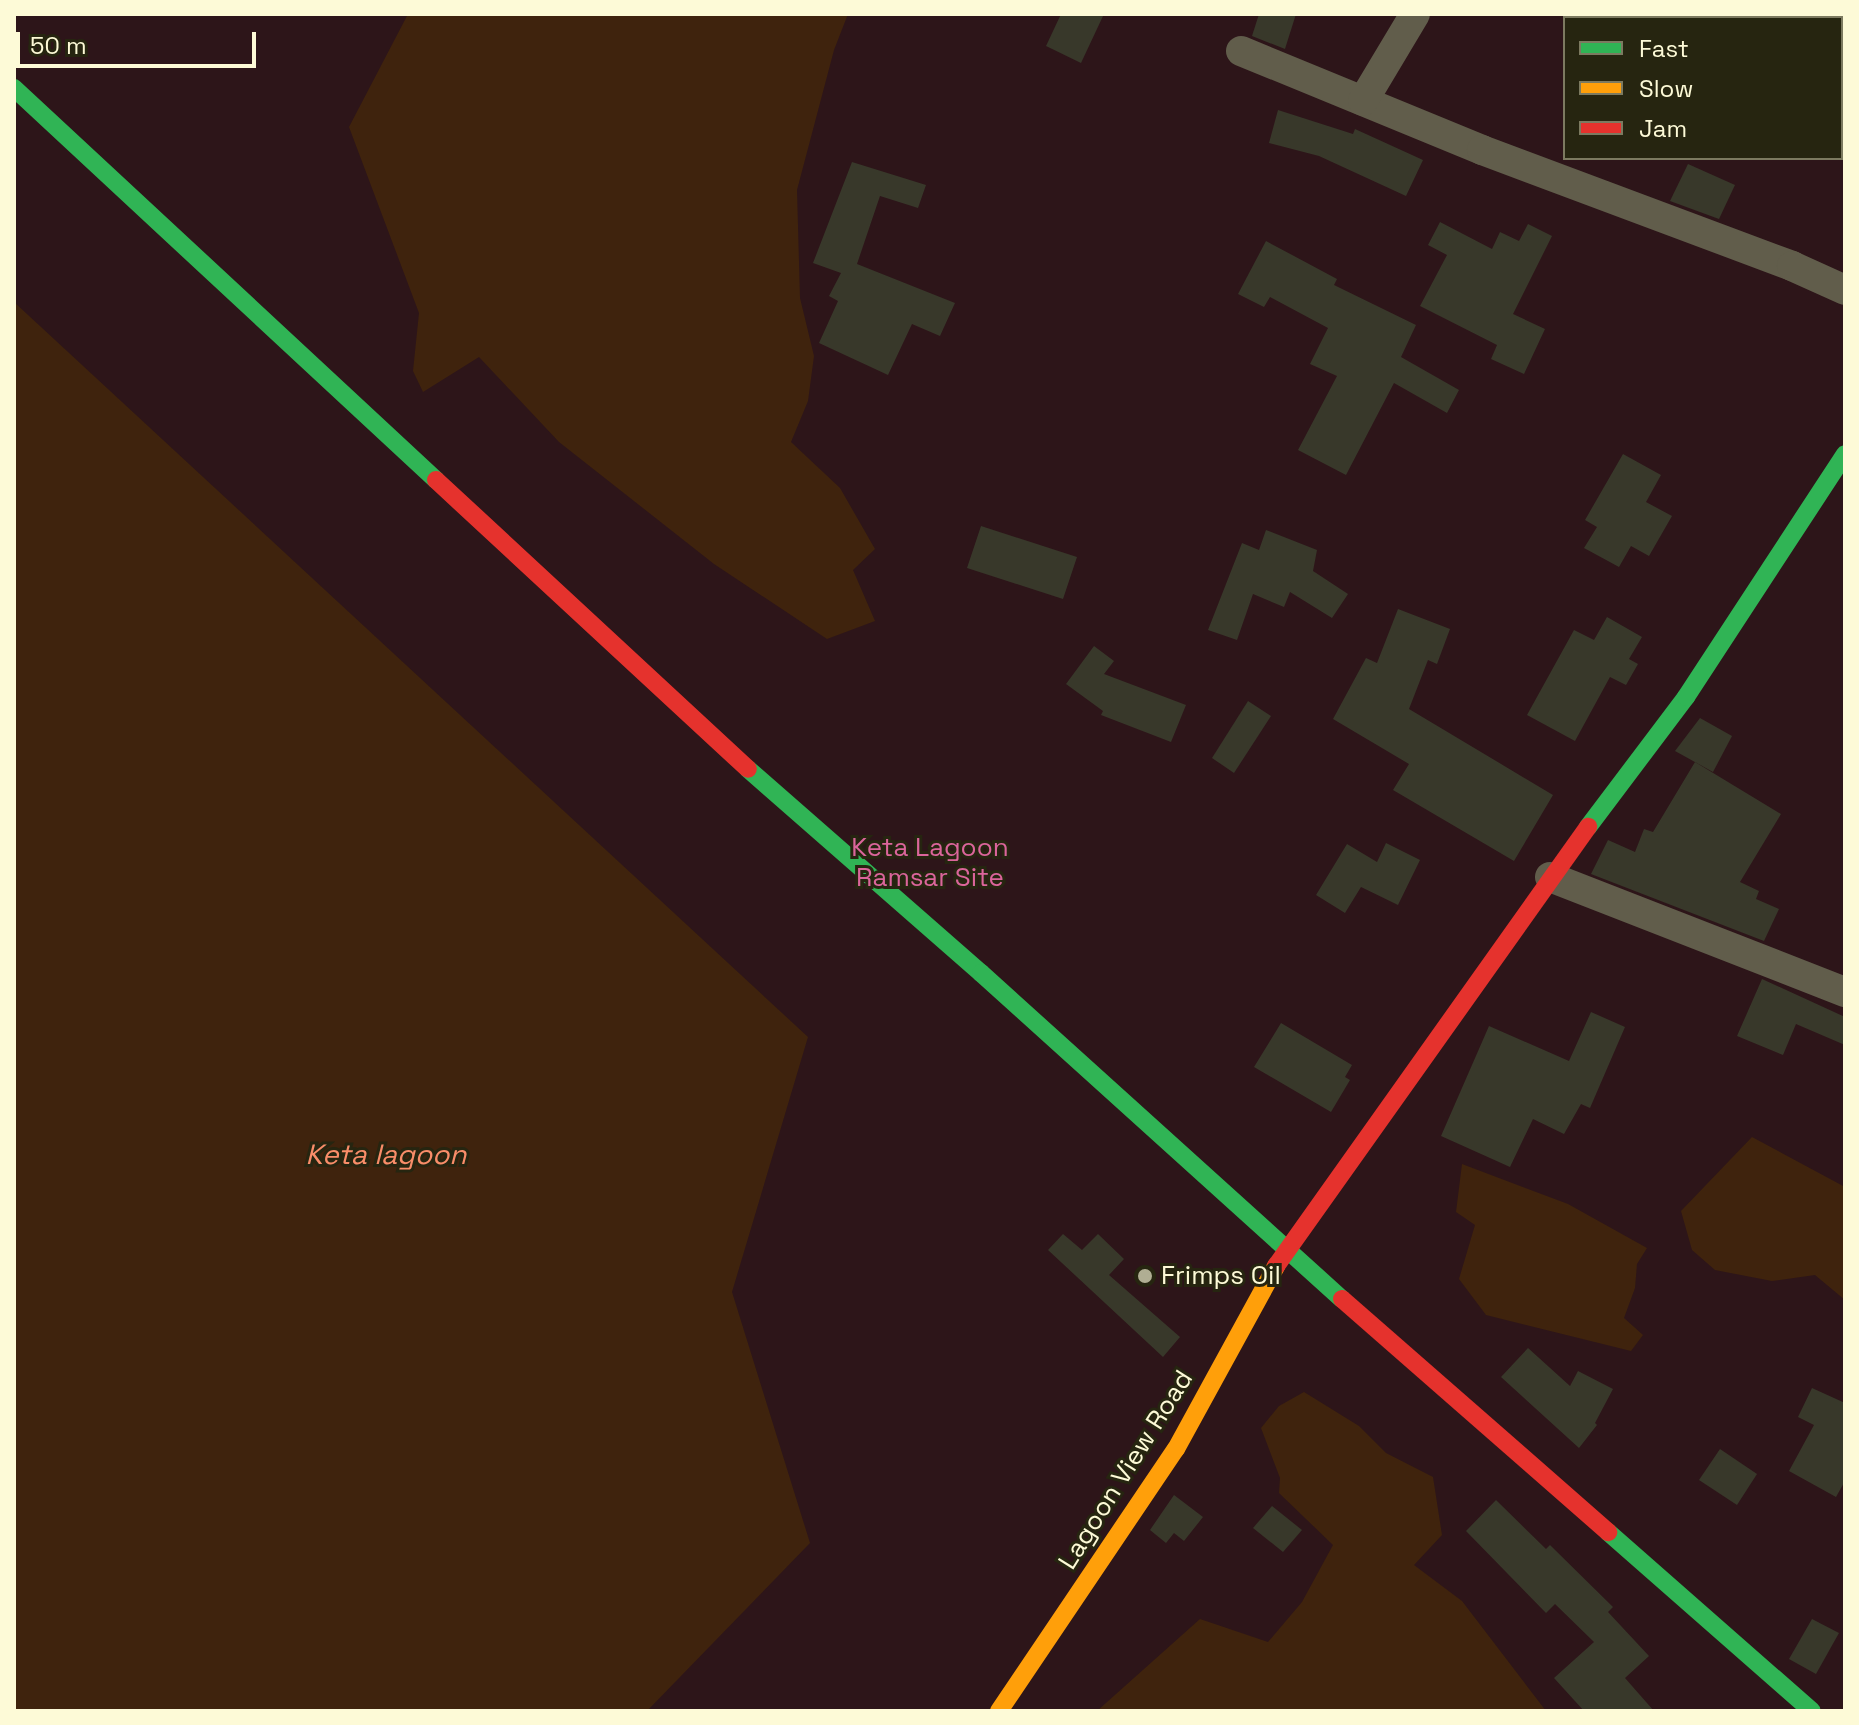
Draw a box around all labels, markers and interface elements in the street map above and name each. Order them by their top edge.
scale bar [20,16,260,66]
legend [1563,16,1843,160]
text: 50 m [30,30,87,61]
text: Fast [1639,33,1689,64]
text: Slow [1639,73,1693,104]
text: Jam [1639,113,1687,144]
park label: Keta Lagoon Ramsar Site [851,832,1009,894]
water label: Keta lagoon [306,1137,466,1171]
place label: Frimps Oil [1161,1260,1281,1292]
marker: Frimps Oil [1136,1267,1154,1285]
street label: Lagoon View Road [1052,1365,1200,1575]

